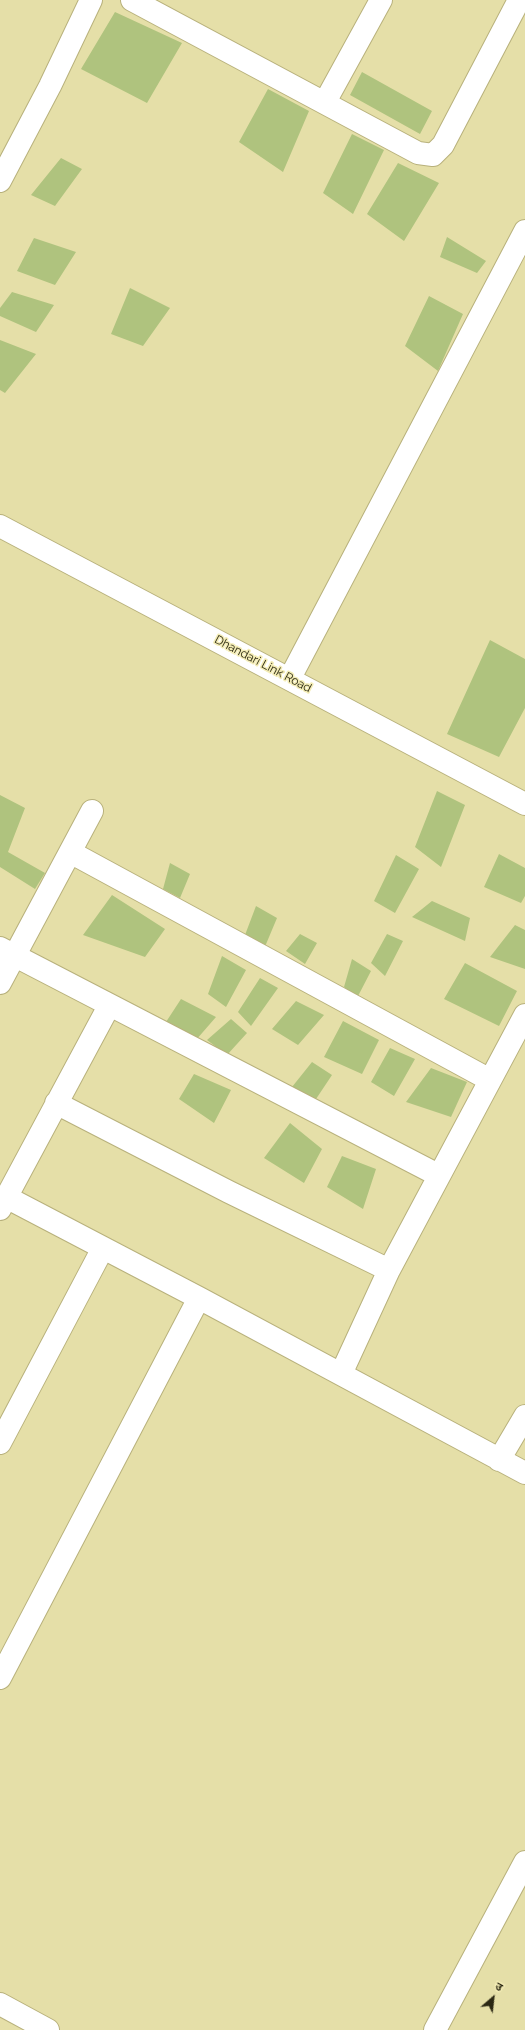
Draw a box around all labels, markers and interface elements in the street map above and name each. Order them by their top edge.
street label: Dhandari Link Road [212,632,314,696]
north arrow [473,1978,513,2018]
text: उ [493,1980,505,1994]

